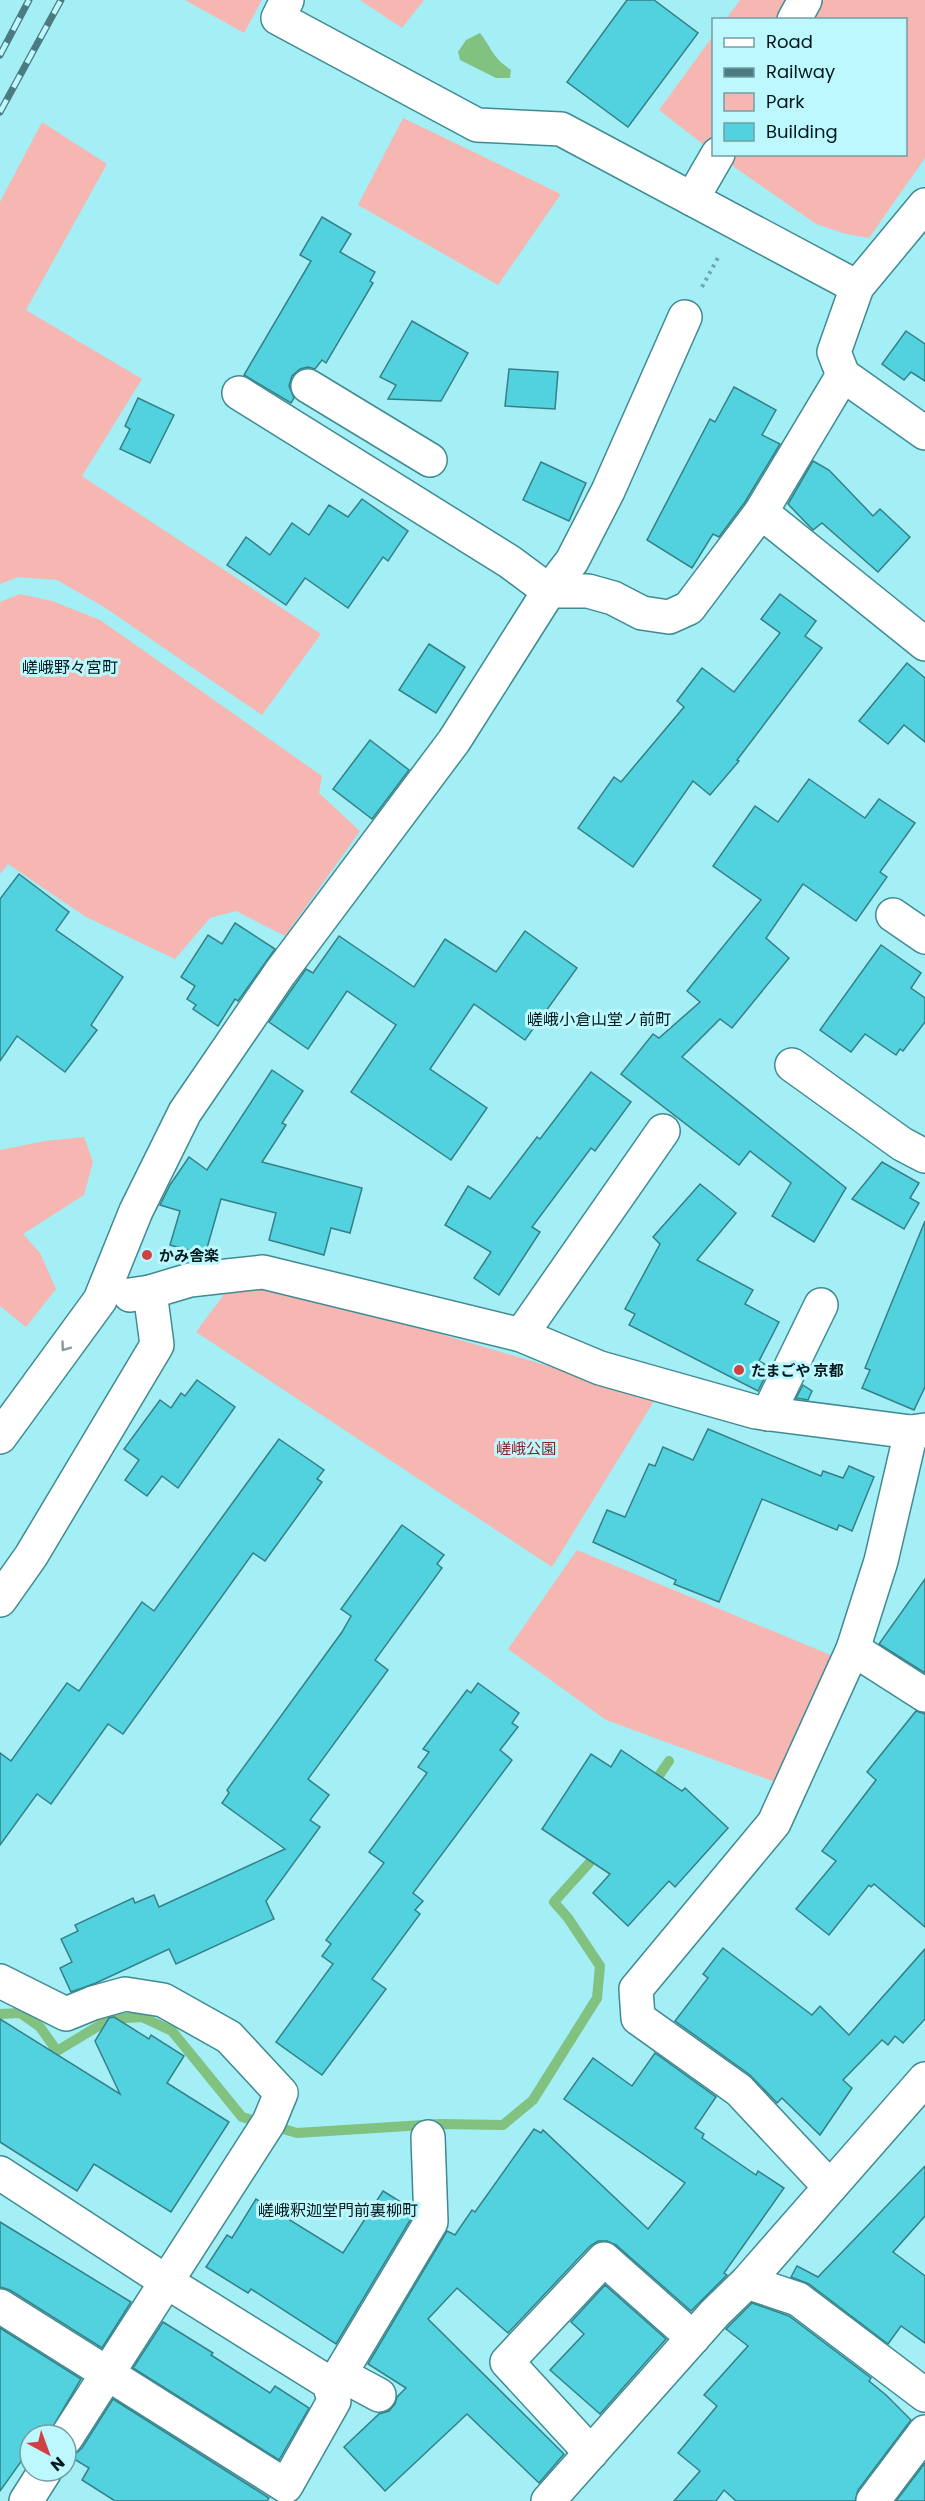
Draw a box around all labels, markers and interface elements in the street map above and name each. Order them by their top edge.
legend [712,18,907,156]
text: Road [766,29,813,54]
text: Railway [766,59,835,84]
text: Park [766,89,805,114]
text: Building [766,119,838,144]
district label: 嵯峨野々宮町 [22,656,118,679]
district label: 嵯峨小倉山堂ノ前町 [527,1008,671,1031]
place label: かみ舎楽 [159,1245,219,1266]
marker: かみ舎楽 [140,1248,154,1262]
one-way arrow [61,1341,72,1352]
place label: たまごや 京都 [751,1360,844,1381]
marker: たまごや 京都 [732,1363,746,1377]
park label: 嵯峨公園 [496,1438,556,1459]
district label: 嵯峨釈迦堂門前裏柳町 [258,2199,418,2222]
north arrow [18,2423,78,2483]
text: N [45,2451,70,2477]

